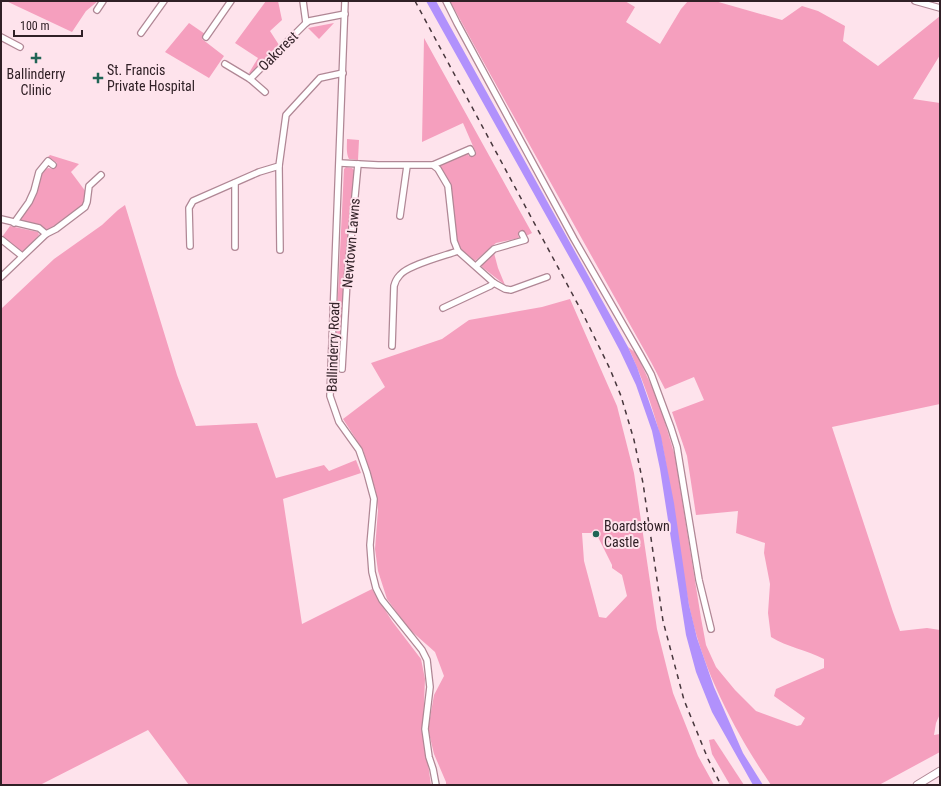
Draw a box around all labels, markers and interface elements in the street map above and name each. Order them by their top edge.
scale bar [14,12,82,38]
text: 100 m [20,19,50,33]
street label: Oakcrest [255,28,301,74]
marker: Ballinderry Clinic [30,52,42,64]
place label: St. Francis Private Hospital [107,62,195,94]
place label: Ballinderry Clinic [7,66,66,98]
marker: St. Francis Private Hospital [92,72,104,84]
street label: Newtown Lawns [339,197,363,289]
street label: Ballinderry Road [323,302,343,392]
place label: Boardstown Castle [604,518,670,550]
marker: Boardstown Castle [591,529,601,539]

